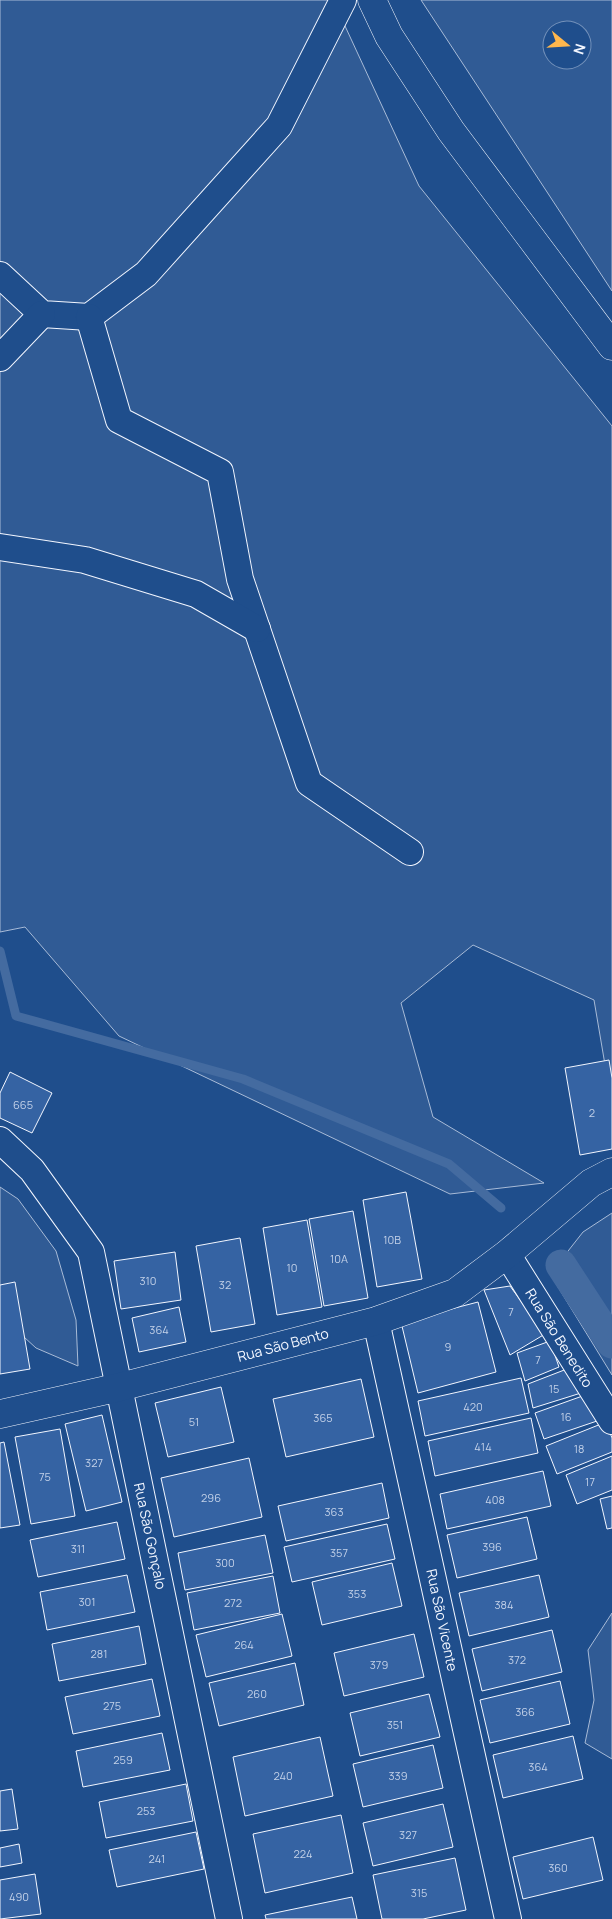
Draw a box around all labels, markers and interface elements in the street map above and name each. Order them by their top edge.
north arrow [542,20,592,70]
text: N [569,41,590,57]
house number: 665 [13,1097,33,1112]
house number: 2 [589,1105,595,1120]
house number: 10B [383,1232,401,1247]
house number: 10A [330,1251,348,1266]
house number: 10 [286,1260,298,1275]
house number: 310 [139,1273,157,1288]
house number: 32 [219,1277,231,1292]
street label: Rua São Benedito [521,1285,598,1391]
house number: 7 [508,1304,514,1319]
house number: 364 [149,1322,169,1337]
street label: Rua São Bento [235,1323,331,1366]
house number: 9 [445,1339,452,1354]
house number: 7 [535,1352,541,1367]
house number: 15 [549,1381,559,1396]
house number: 420 [463,1399,483,1414]
house number: 16 [560,1409,572,1424]
house number: 365 [313,1410,333,1425]
house number: 51 [189,1414,199,1429]
house number: 414 [474,1439,492,1454]
house number: 18 [574,1441,584,1456]
house number: 327 [85,1455,103,1470]
house number: 75 [39,1469,51,1484]
house number: 17 [585,1474,595,1489]
street label: Rua São Gonçalo [130,1481,171,1591]
house number: 296 [201,1490,221,1505]
house number: 408 [485,1492,505,1507]
house number: 363 [325,1504,344,1519]
house number: 396 [482,1539,502,1554]
house number: 311 [71,1541,85,1556]
house number: 357 [330,1545,348,1560]
house number: 300 [215,1555,235,1570]
street label: Rua São Vicente [422,1567,463,1673]
house number: 353 [348,1586,366,1601]
house number: 301 [78,1594,96,1609]
house number: 272 [224,1595,242,1610]
house number: 384 [495,1597,513,1612]
house number: 264 [234,1637,254,1652]
house number: 281 [91,1646,107,1661]
house number: 372 [508,1652,526,1667]
house number: 379 [370,1657,388,1672]
house number: 260 [247,1686,267,1701]
house number: 275 [103,1698,121,1713]
house number: 366 [515,1704,535,1719]
house number: 351 [387,1717,403,1732]
house number: 259 [113,1752,133,1767]
house number: 364 [528,1759,548,1774]
house number: 240 [273,1768,293,1783]
house number: 339 [389,1768,408,1783]
house number: 253 [137,1803,155,1818]
house number: 327 [399,1827,417,1842]
house number: 224 [294,1846,312,1861]
house number: 241 [149,1851,165,1866]
house number: 360 [548,1860,568,1875]
house number: 315 [411,1885,427,1900]
house number: 490 [9,1889,29,1904]

